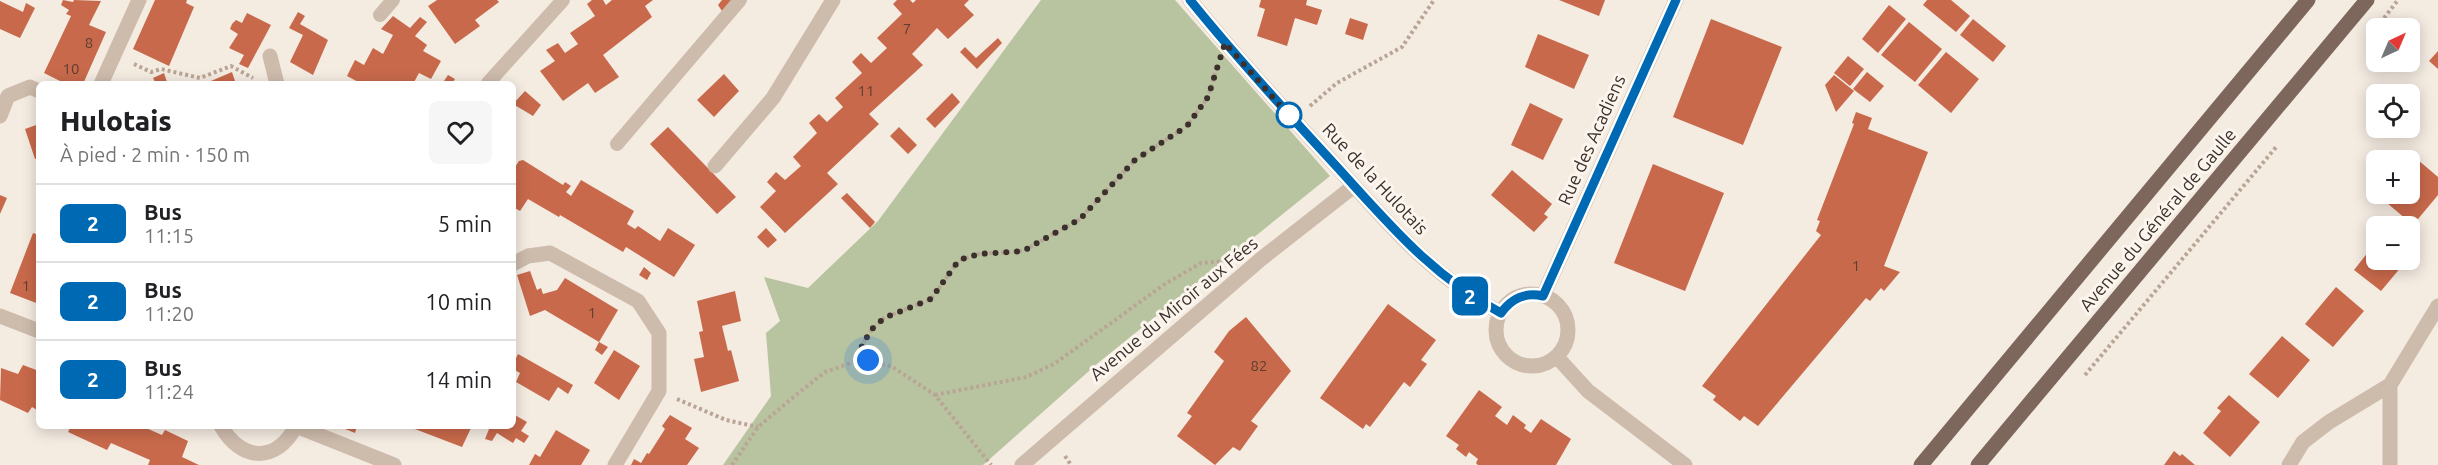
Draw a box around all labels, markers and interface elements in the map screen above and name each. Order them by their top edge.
north arrow [2366,18,2420,72]
map controls [2366,18,2420,270]
house number: 7 [903,20,911,37]
house number: 8 [85,34,93,51]
house number: 10 [63,60,79,77]
street label: Rue des Acadiens [1553,71,1629,208]
house number: 11 [858,82,874,99]
button: locate [2366,84,2420,138]
button: heart [429,101,492,164]
unlabelled marker [1276,102,1302,128]
text: Hulotais [60,105,172,136]
street label: Rue de la Hulotais [1319,119,1433,238]
street label: Avenue du Général de Gaulle [2075,124,2239,315]
text: À pied · 2 min · 150 m [60,143,250,166]
button: + [2366,150,2420,204]
text: Bus [144,199,182,224]
text: 2 [87,211,99,235]
text: 5 min [438,211,492,236]
button: − [2366,216,2420,270]
text: 11:15 [144,224,194,247]
street label: Avenue du Miroir aux Fées [1086,232,1261,384]
house number: 1 [1852,257,1860,274]
line badge: 2 [1450,276,1490,316]
house number: 1 [22,277,30,294]
text: Bus [144,277,182,302]
text: 2 [1464,284,1476,308]
text: 2 [87,289,99,313]
text: 10 min [425,289,492,314]
text: 11:20 [144,302,194,325]
house number: 1 [588,304,596,321]
your location [853,345,883,375]
text: Bus [144,355,182,380]
house number: 82 [1251,357,1267,374]
text: 2 [87,367,99,391]
text: 14 min [425,367,492,392]
text: 11:24 [144,380,194,403]

